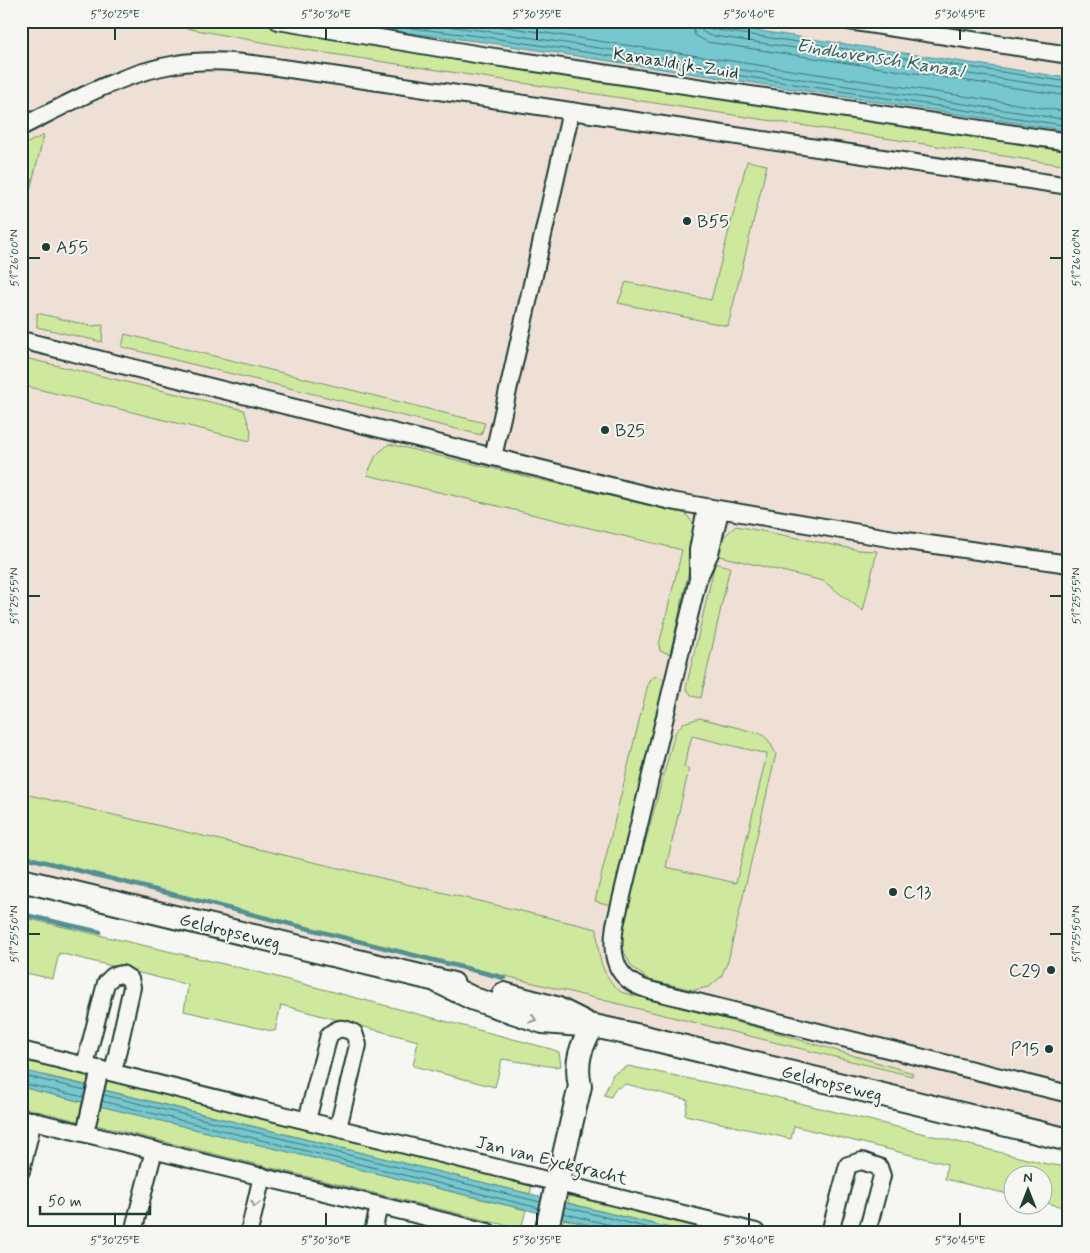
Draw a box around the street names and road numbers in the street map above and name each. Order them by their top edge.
street label: Kanaaldijk-Zuid [611,42,740,86]
street label: Geldropseweg [177,908,283,956]
street label: Geldropseweg [779,1060,885,1108]
street label: Jan van Eyckgracht [473,1131,630,1193]

